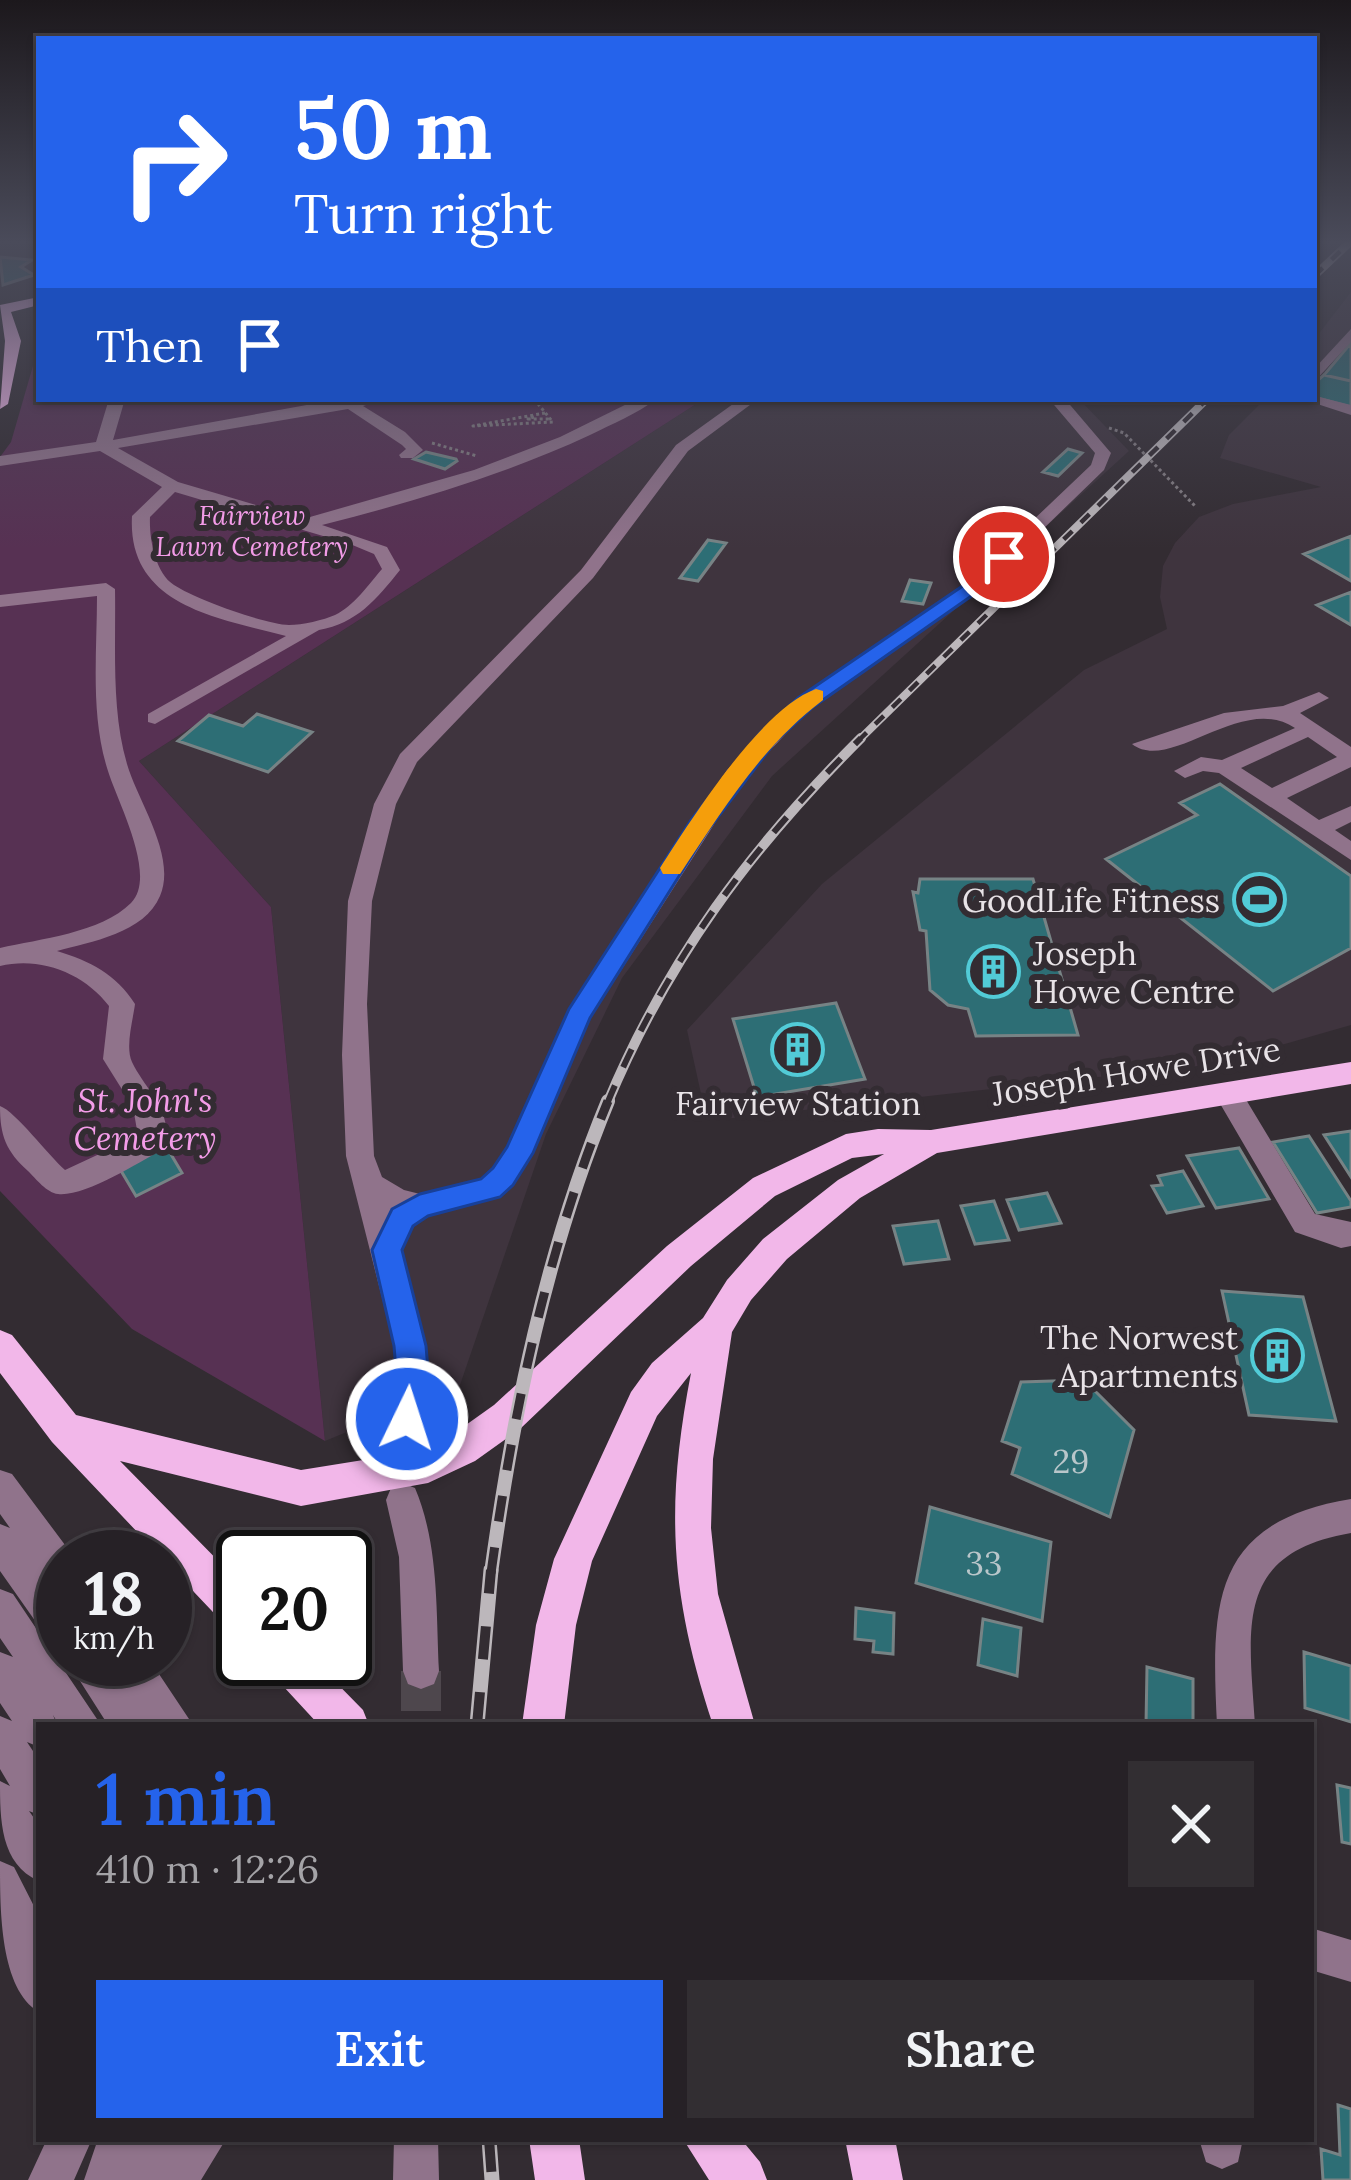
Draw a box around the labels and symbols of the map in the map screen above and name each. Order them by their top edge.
park label: Fairview Lawn Cemetery [156,498,348,563]
pin [953,506,1055,608]
sports icon: GoodLife Fitness [1231,872,1287,928]
place label: GoodLife Fitness [962,879,1220,921]
place label: Joseph Howe Centre [1032,932,1235,1012]
building icon: Joseph Howe Centre [966,944,1022,1000]
building icon: Fairview Station [770,1021,826,1077]
street label: Joseph Howe Drive [988,1027,1283,1115]
park label: St. John's Cemetery [73,1079,217,1159]
place label: Fairview Station [675,1082,921,1124]
place label: The Norwest Apartments [1040,1316,1238,1396]
building icon: The Norwest Apartments [1249,1328,1305,1384]
position arrow [344,1356,470,1482]
house number: 29 [1053,1440,1089,1482]
speed limit sign: 20 [216,1530,372,1686]
house number: 33 [966,1542,1002,1584]

